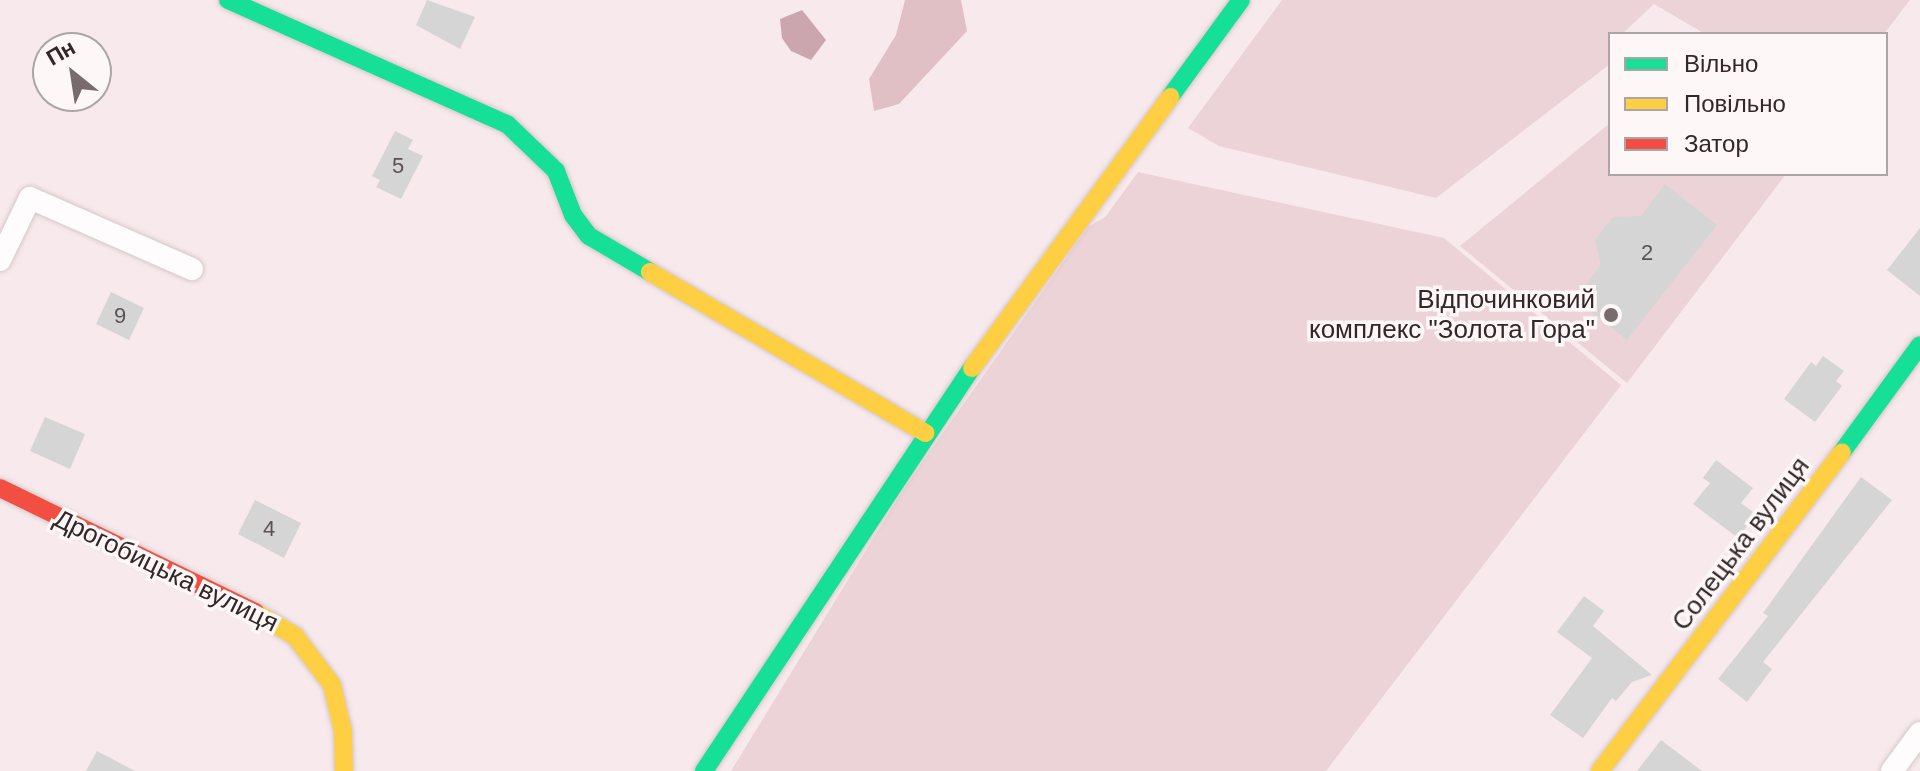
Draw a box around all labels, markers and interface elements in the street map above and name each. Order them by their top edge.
north arrow [32,32,112,112]
legend [1608,32,1888,176]
text: Пн [42,34,80,71]
text: Вільно [1684,50,1758,77]
text: Повільно [1684,90,1786,117]
text: Затор [1684,130,1749,157]
house number: 5 [392,153,404,179]
house number: 2 [1641,240,1653,266]
place label: Відпочинковий комплекс "Золота Гора" [1309,284,1595,346]
house number: 9 [114,303,126,329]
marker: Відпочинковий комплекс "Золота Гора" [1602,306,1620,324]
street label: Солецька вулиця [1666,451,1816,637]
street label: Дрогобицька вулиця [49,503,283,639]
house number: 4 [263,516,275,542]

